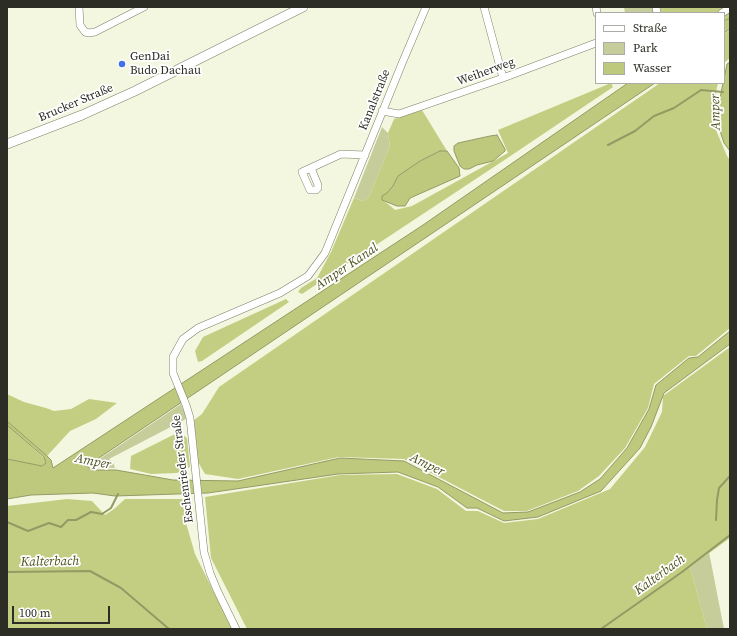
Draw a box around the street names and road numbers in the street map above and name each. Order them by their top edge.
street label: Weiherweg [455,55,517,89]
street label: Kanalstraße [356,68,394,132]
street label: Brucker Straße [36,81,116,125]
street label: Eschenrieder Straße [169,414,197,524]

